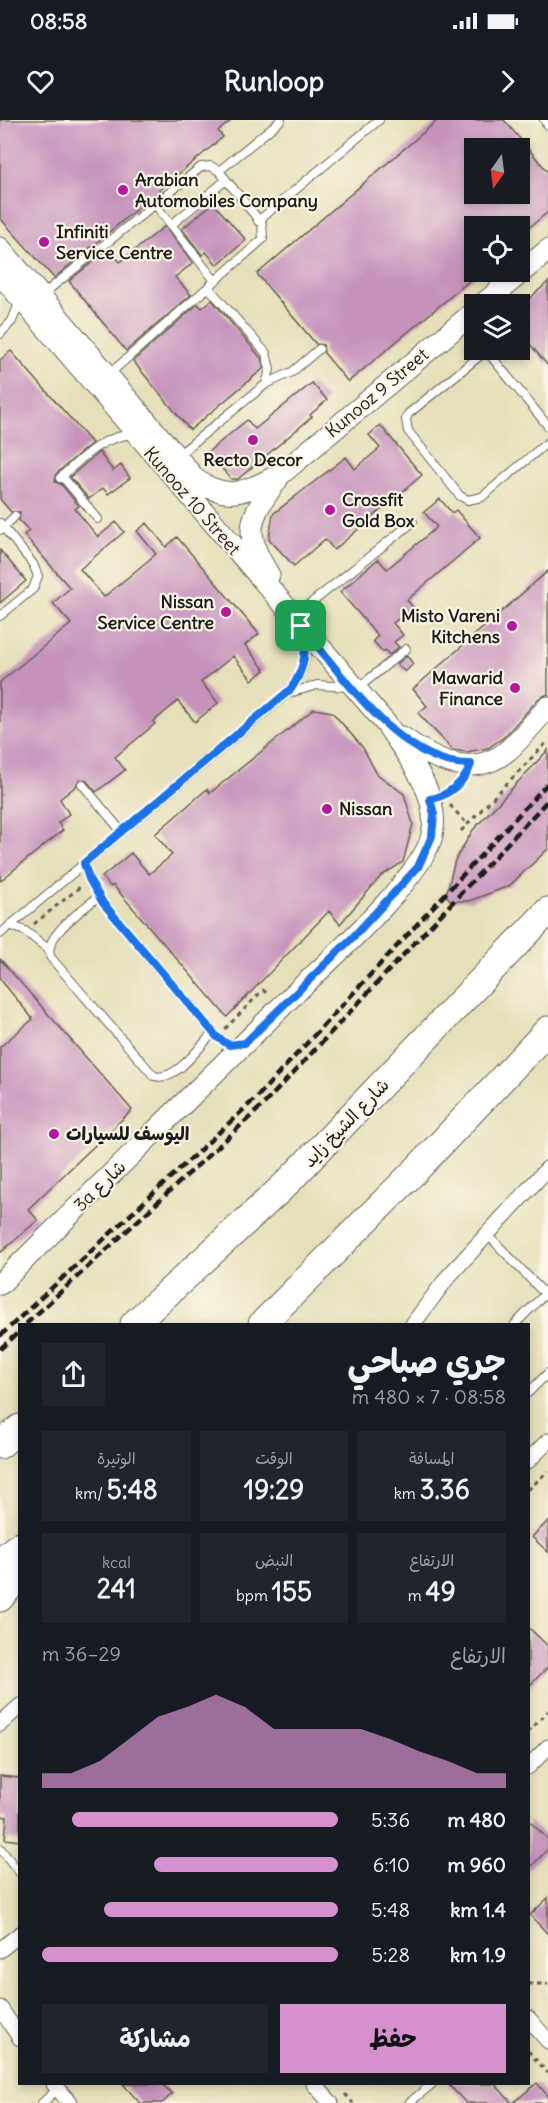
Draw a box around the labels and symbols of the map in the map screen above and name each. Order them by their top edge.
north arrow [464,138,530,204]
place label: Arabian Automobiles Company [135,168,318,212]
marker: Arabian Automobiles Company [116,183,130,197]
place label: Infiniti Service Centre [56,220,173,264]
marker: Infiniti Service Centre [37,235,51,249]
street label: Kunooz 9 Street [320,343,433,442]
marker: Recto Decor [246,433,260,447]
street label: Kunooz 10 Street [139,442,246,560]
place label: Recto Decor [203,448,303,471]
place label: Crossfit Gold Box [342,488,415,532]
marker: Crossfit Gold Box [323,503,337,517]
place label: Nissan Service Centre [97,590,215,634]
pin [275,600,326,651]
place label: Misto Vareni Kitchens [401,604,500,648]
marker: Nissan Service Centre [219,605,233,619]
marker: Misto Vareni Kitchens [505,619,519,633]
place label: Mawarid Finance [432,666,503,710]
marker: Mawarid Finance [508,681,522,695]
place label: Nissan [339,797,393,820]
marker: Nissan [320,802,334,816]
street label: شارع الشيخ زايد [298,1073,394,1173]
place label: اليوسف للسيارات [66,1122,189,1146]
marker: اليوسف للسيارات [47,1127,61,1141]
street label: 3a شارع [69,1155,131,1217]

